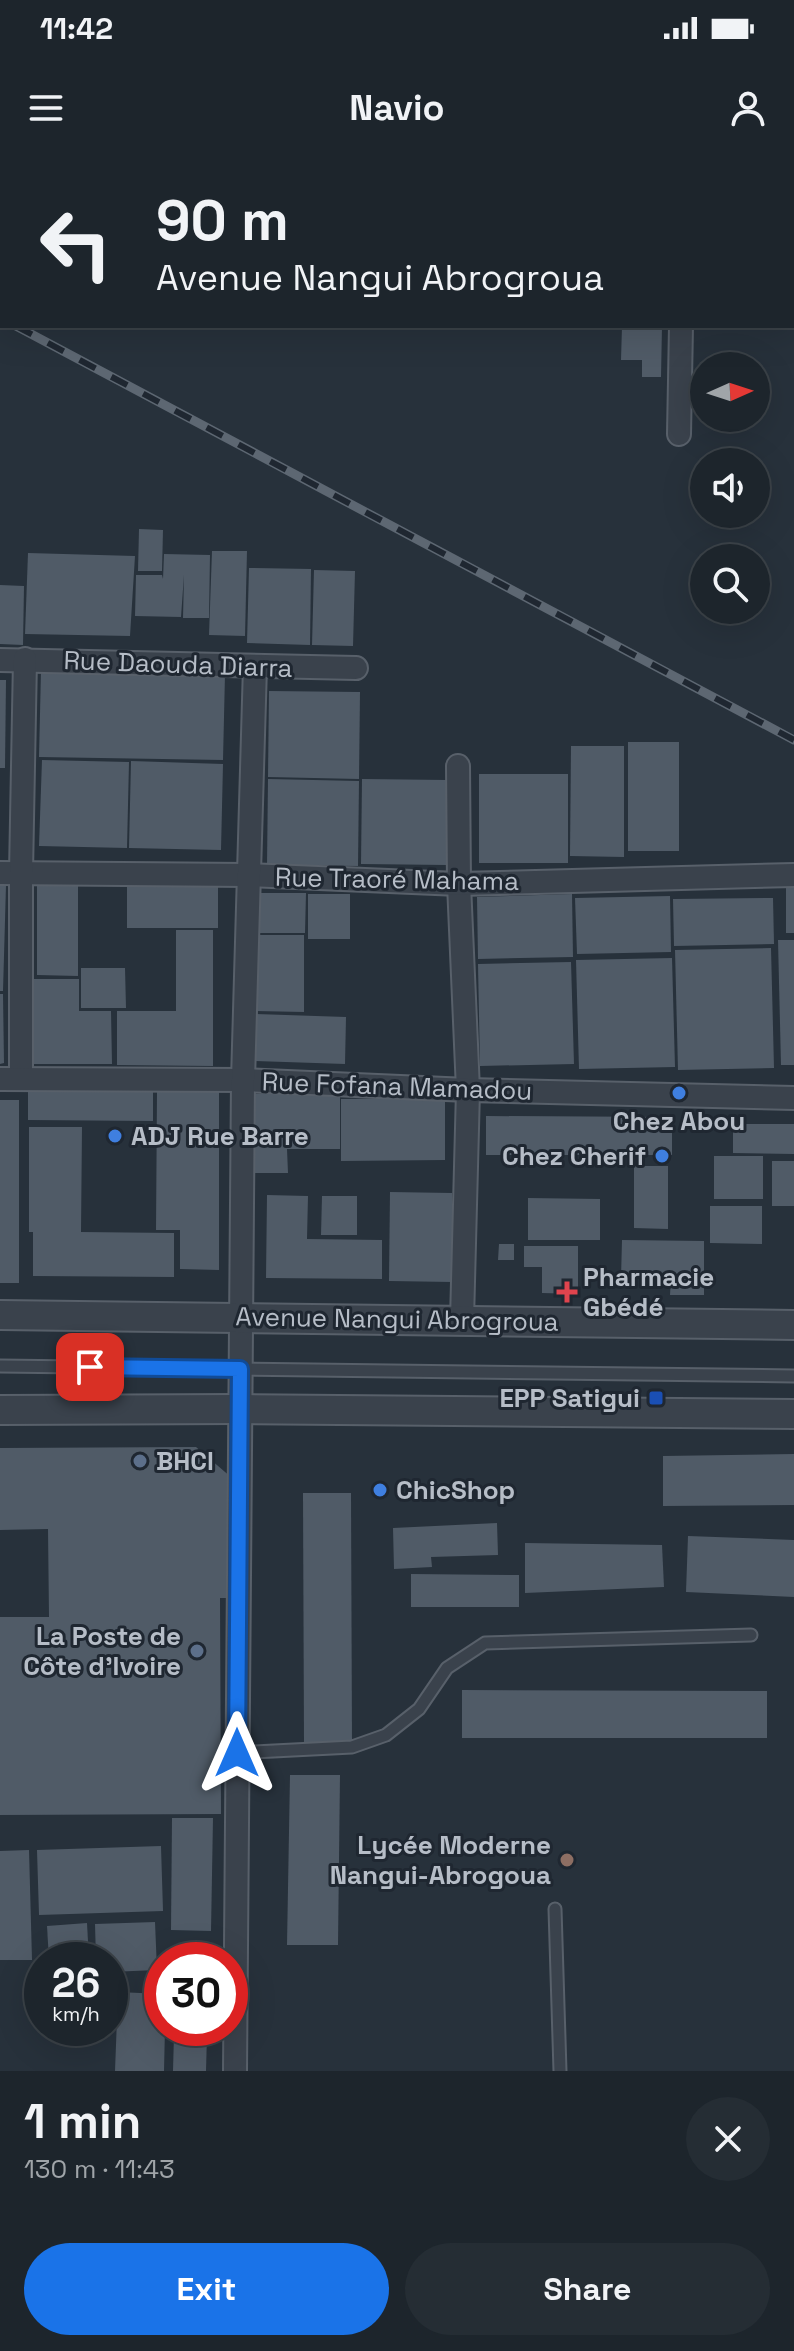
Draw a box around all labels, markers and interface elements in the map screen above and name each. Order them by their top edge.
text: 11:42 [40,9,113,48]
text: Navio [349,85,445,131]
icon: menu [24,86,68,130]
icon: person [726,86,770,130]
text: 90 m [156,185,289,256]
icon: left [24,192,128,296]
text: Avenue Nangui Abrogroua [156,255,604,301]
north arrow [690,352,770,432]
map controls [690,352,770,624]
button: sound [690,448,770,528]
button: search [690,544,770,624]
street label: Rue Daouda Diarra [63,643,293,685]
street label: Rue Traoré Mahama [275,860,519,898]
street label: Rue Fofana Mamadou [261,1064,533,1108]
marker: Chez Abou [670,1084,688,1102]
place label: Chez Abou [613,1104,745,1138]
place label: ADJ Rue Barre [131,1119,309,1153]
marker: ADJ Rue Barre [106,1127,124,1145]
place label: Chez Cherif [502,1139,646,1173]
marker: Chez Cherif [653,1147,671,1165]
place label: Pharmacie Gbédé [583,1260,714,1324]
marker: Pharmacie Gbédé [558,1283,576,1301]
street label: Avenue Nangui Abrogroua [235,1299,559,1339]
pin [56,1333,124,1401]
icon: arrive [68,1345,112,1389]
place label: EPP Satigui [499,1381,640,1415]
marker: EPP Satigui [647,1389,665,1407]
place label: BHCI [156,1444,214,1478]
marker: BHCI [131,1452,149,1470]
place label: ChicShop [396,1473,515,1507]
marker: ChicShop [371,1481,389,1499]
place label: La Poste de Côte d'Ivoire [23,1619,181,1683]
marker: La Poste de Côte d'Ivoire [188,1642,206,1660]
position arrow [195,1711,279,1795]
place label: Lycée Moderne Nangui-Abrogoua [330,1828,551,1892]
marker: Lycée Moderne Nangui-Abrogoua [558,1851,576,1869]
speed limit sign: 30 [144,1942,248,2046]
text: 26 [52,1958,100,2009]
text: km/h [52,2001,100,2027]
text: 1 min [24,2091,141,2152]
button: close [686,2097,770,2181]
text: 130 m · 11:43 [24,2152,175,2186]
button: Exit [24,2243,389,2335]
button: Share [405,2243,770,2335]

